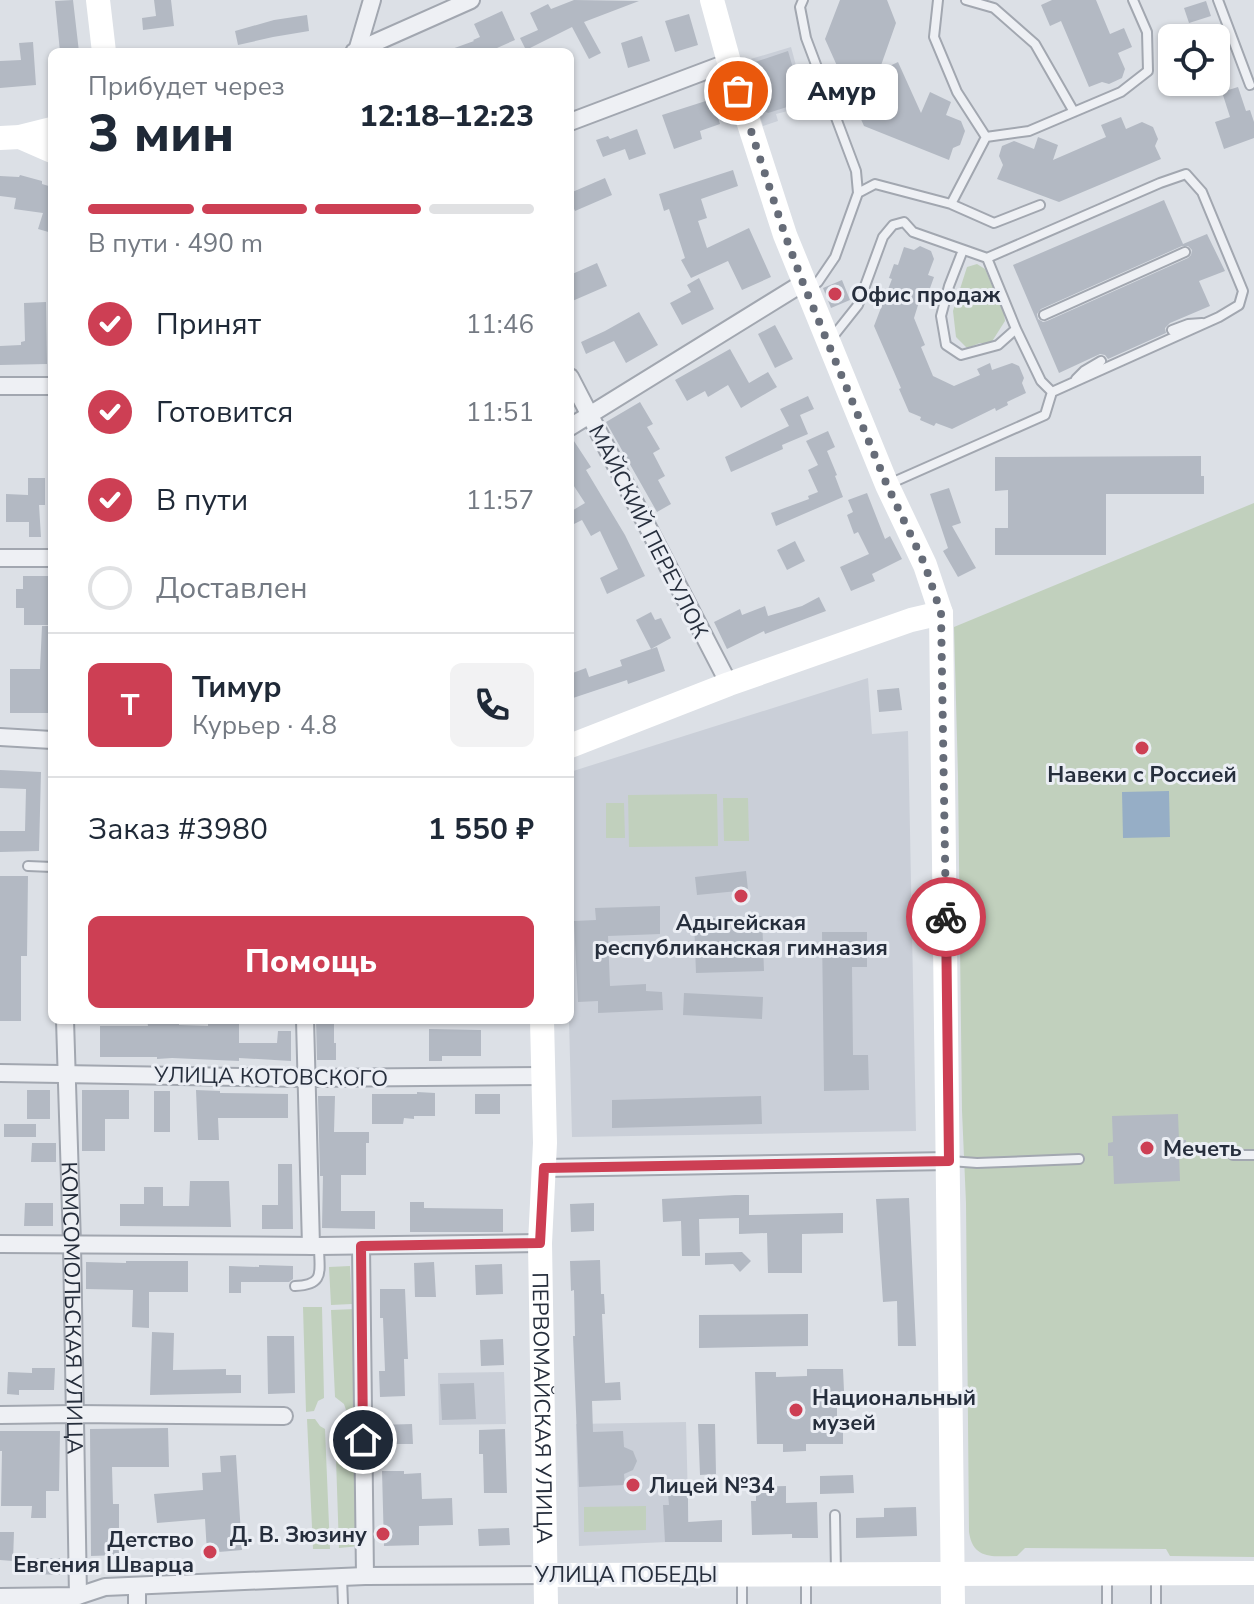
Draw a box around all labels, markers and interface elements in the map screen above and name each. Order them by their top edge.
map controls [1158,24,1230,96]
button: locate [1158,24,1230,96]
pin [704,57,772,125]
callout: Амур [786,63,898,119]
text: Прибудет через [88,69,285,104]
icon: bag [716,69,760,113]
text: Амур [808,74,876,109]
text: 12:18–12:23 [359,96,534,137]
text: 3 мин [88,98,234,169]
text: В пути · 490 m [88,226,263,261]
place label: Офис продаж [851,280,1001,310]
marker: Офис продаж [826,285,844,303]
icon: check [88,302,132,346]
text: Принят [156,304,261,345]
text: 11:46 [466,307,534,342]
icon: check [88,390,132,434]
text: Готовится [156,392,293,433]
text: 11:51 [466,395,534,430]
street label: МАЙСКИЙ ПЕРЕУЛОК [581,420,715,643]
icon: check [88,478,132,522]
text: В пути [156,480,248,521]
text: 11:57 [466,483,534,518]
text: Доставлен [156,568,308,609]
button: phone [450,663,534,747]
text: Тимур [192,667,282,708]
text: Т [121,685,139,726]
text: Курьер · 4.8 [192,708,337,743]
marker: Навеки с Россией [1133,739,1151,757]
place label: Навеки с Россией [1047,760,1237,790]
text: Заказ #3980 [88,809,268,850]
text: 1 550 ₽ [428,809,534,850]
courier [906,877,986,957]
marker: Адыгейская республиканская гимназия [732,887,750,905]
icon: bike [924,895,968,939]
place label: Адыгейская республиканская гимназия [594,908,888,963]
button: Помощь [88,916,534,1008]
street label: УЛИЦА КОТОВСКОГО [153,1060,388,1094]
place label: Мечеть [1163,1134,1242,1164]
marker: Мечеть [1138,1139,1156,1157]
street label: КОМСОМОЛЬСКАЯ УЛИЦА [53,1161,90,1455]
street label: ПЕРВОМАЙСКАЯ УЛИЦА [524,1272,559,1544]
place label: Национальный музей [812,1383,976,1438]
marker: Национальный музей [787,1401,805,1419]
pin [329,1406,397,1474]
icon: home [341,1418,385,1462]
place label: Лицей №34 [649,1471,775,1501]
marker: Лицей №34 [624,1476,642,1494]
place label: Д. В. Зюзину [230,1520,367,1550]
place label: Детство Евгения Шварца [13,1525,194,1580]
marker: Д. В. Зюзину [374,1525,392,1543]
marker: Детство Евгения Шварца [201,1543,219,1561]
street label: УЛИЦА ПОБЕДЫ [534,1560,717,1590]

